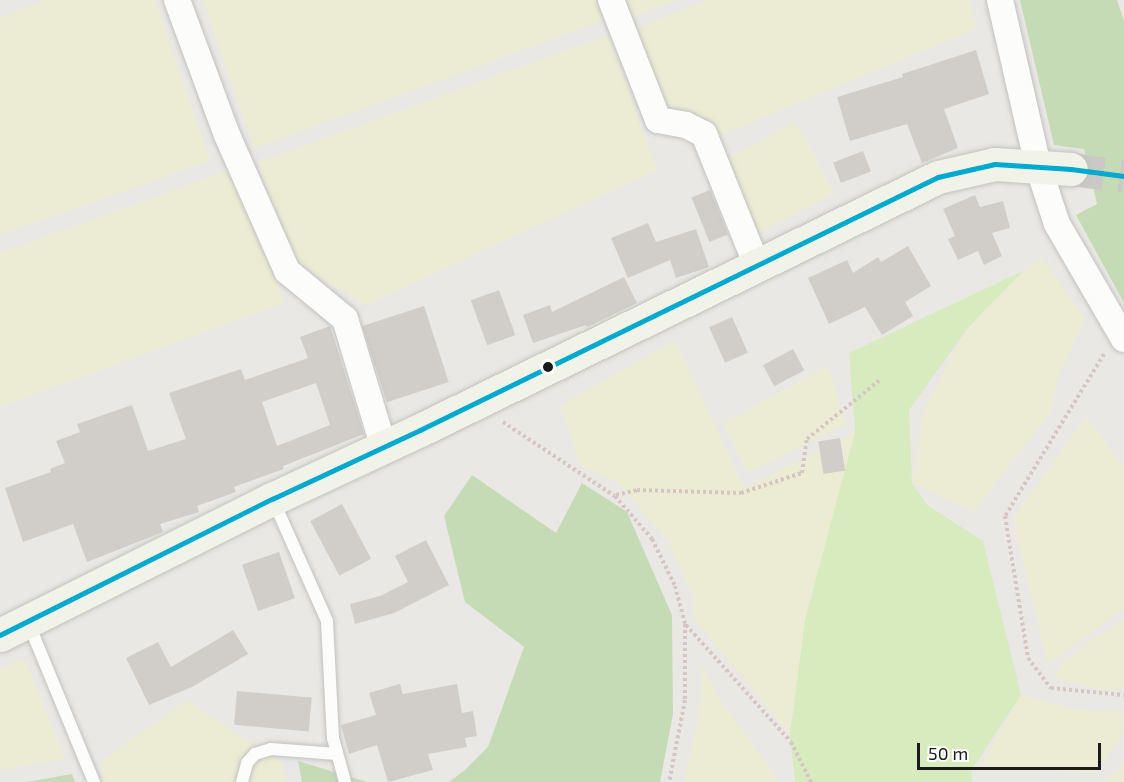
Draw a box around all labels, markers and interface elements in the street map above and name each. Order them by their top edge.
unlabelled marker [542,361,554,373]
scale bar [920,731,1104,769]
text: 50 m [928,742,968,764]

